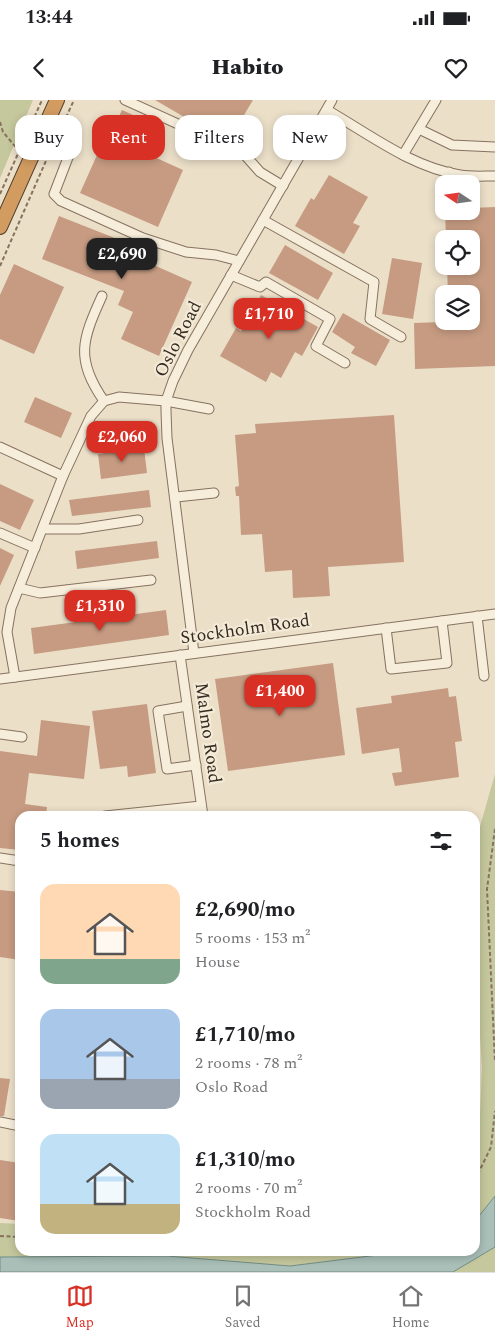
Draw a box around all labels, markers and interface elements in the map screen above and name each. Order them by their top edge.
text: 13:44 [25,3,73,32]
text: Habito [211,51,284,84]
icon: back [25,54,53,82]
icon: heart [442,54,470,82]
chip: Buy [15,115,82,160]
chip: Rent [92,115,165,160]
chip: Filters [175,115,263,160]
chip: New [273,115,346,160]
north arrow [435,175,480,220]
map controls [435,175,480,330]
button: locate [435,230,480,275]
pin: £2,690 [81,238,163,280]
text: £2,690 [97,242,147,266]
button: layers [435,285,480,330]
street label: Oslo Road [147,296,209,382]
pin: £1,710 [228,298,310,340]
text: £1,710 [244,302,294,326]
pin: £2,060 [81,420,163,463]
text: £2,060 [97,425,147,449]
pin: £1,310 [59,590,141,632]
text: £1,310 [75,594,125,618]
street label: Stockholm Road [179,607,311,651]
pin: £1,400 [239,674,321,717]
text: £1,400 [255,679,305,703]
street label: Malmo Road [188,681,228,785]
text: 5 homes [40,825,120,857]
icon: filters [427,827,455,855]
text: £2,690/mo [195,894,295,926]
icon: home [80,904,140,964]
text: 5 rooms · 153 m² [195,926,310,950]
text: House [195,950,240,974]
text: £1,710/mo [195,1019,295,1051]
icon: home [80,1029,140,1089]
text: 2 rooms · 78 m² [195,1051,302,1075]
text: Oslo Road [195,1075,268,1099]
text: £1,310/mo [195,1144,295,1176]
icon: home [80,1154,140,1214]
text: 2 rooms · 70 m² [195,1176,302,1200]
text: Stockholm Road [195,1200,311,1224]
tab: Map [66,1282,94,1333]
tab: Saved [225,1282,261,1333]
tab: Home [392,1282,429,1333]

